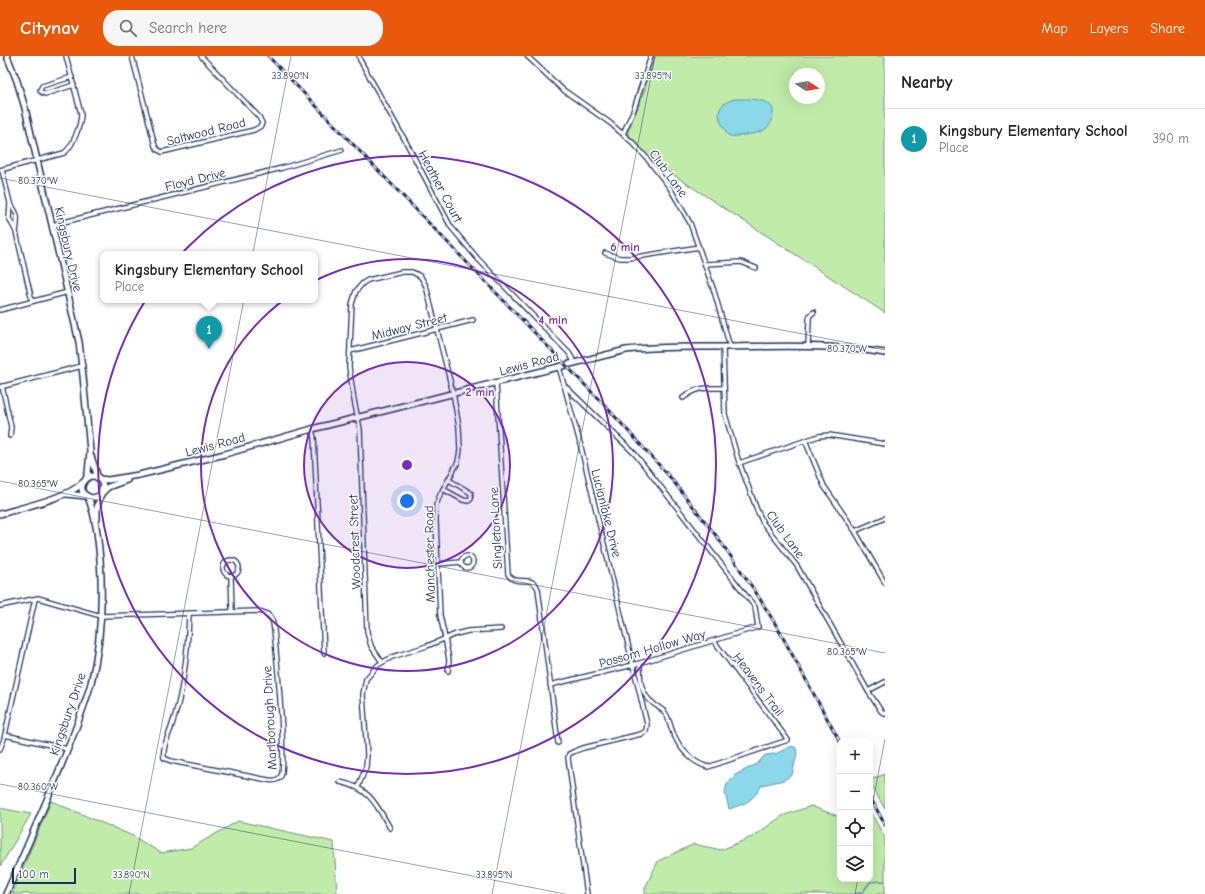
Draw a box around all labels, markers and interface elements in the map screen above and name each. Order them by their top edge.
search box [103,10,383,46]
text: Citynav [20,17,79,39]
icon: search [117,17,139,39]
text: Search here [149,19,227,37]
text: Map [1041,20,1068,37]
text: Layers [1090,20,1128,37]
text: Share [1150,20,1185,37]
north arrow [789,68,825,104]
text: 33.890°N [271,70,309,82]
text: 33.895°N [635,70,671,82]
text: Nearby [901,73,952,92]
street label: Saltwood Road [165,114,247,149]
text: Kingsbury Elementary School [939,122,1128,140]
text: 1 [911,131,917,146]
text: 390 m [1153,131,1189,146]
text: Place [939,140,969,155]
street label: Club Lane [646,146,691,201]
street label: Heather Court [415,148,466,226]
street label: Floyd Drive [163,165,227,194]
text: 80.370°W [18,175,58,187]
street label: Kingsbury Drive [51,205,86,293]
text: 6 min [610,240,640,254]
popup [100,251,318,303]
text: Kingsbury Elementary School [115,261,303,279]
text: Place [115,279,144,294]
street label: Midway Street [370,310,450,343]
text: 4 min [539,313,567,327]
pin: 1 [196,316,222,349]
text: 80.370°W [827,343,867,355]
street label: Lewis Road [498,348,561,379]
text: 2 min [465,385,495,399]
street label: Lewis Road [184,429,247,460]
centre of rings [400,458,414,472]
street label: Lucianlake Drive [588,467,625,559]
text: 80.365°W [18,478,58,490]
street label: Singleton Lane [486,486,505,569]
your location [397,491,417,511]
street label: Woodcrest Street [345,493,364,590]
street label: Manchester Road [421,505,438,603]
street label: Club Lane [763,507,808,562]
street label: Possom Hollow Way [597,626,707,671]
text: 80.365°W [827,646,867,658]
street label: Heavens Trail [730,650,787,719]
street label: Marlborough Drive [259,665,280,770]
street label: Kingsbury Drive [46,670,89,758]
map controls [837,738,873,882]
button: + [837,738,873,774]
button: − [837,774,873,810]
text: 80.360°W [18,781,59,793]
button: locate [837,810,873,846]
button: layers [837,846,873,882]
scale bar [12,866,76,885]
text: 100 m [18,868,49,881]
text: 33.890°N [112,869,150,881]
text: 33.895°N [476,869,512,881]

